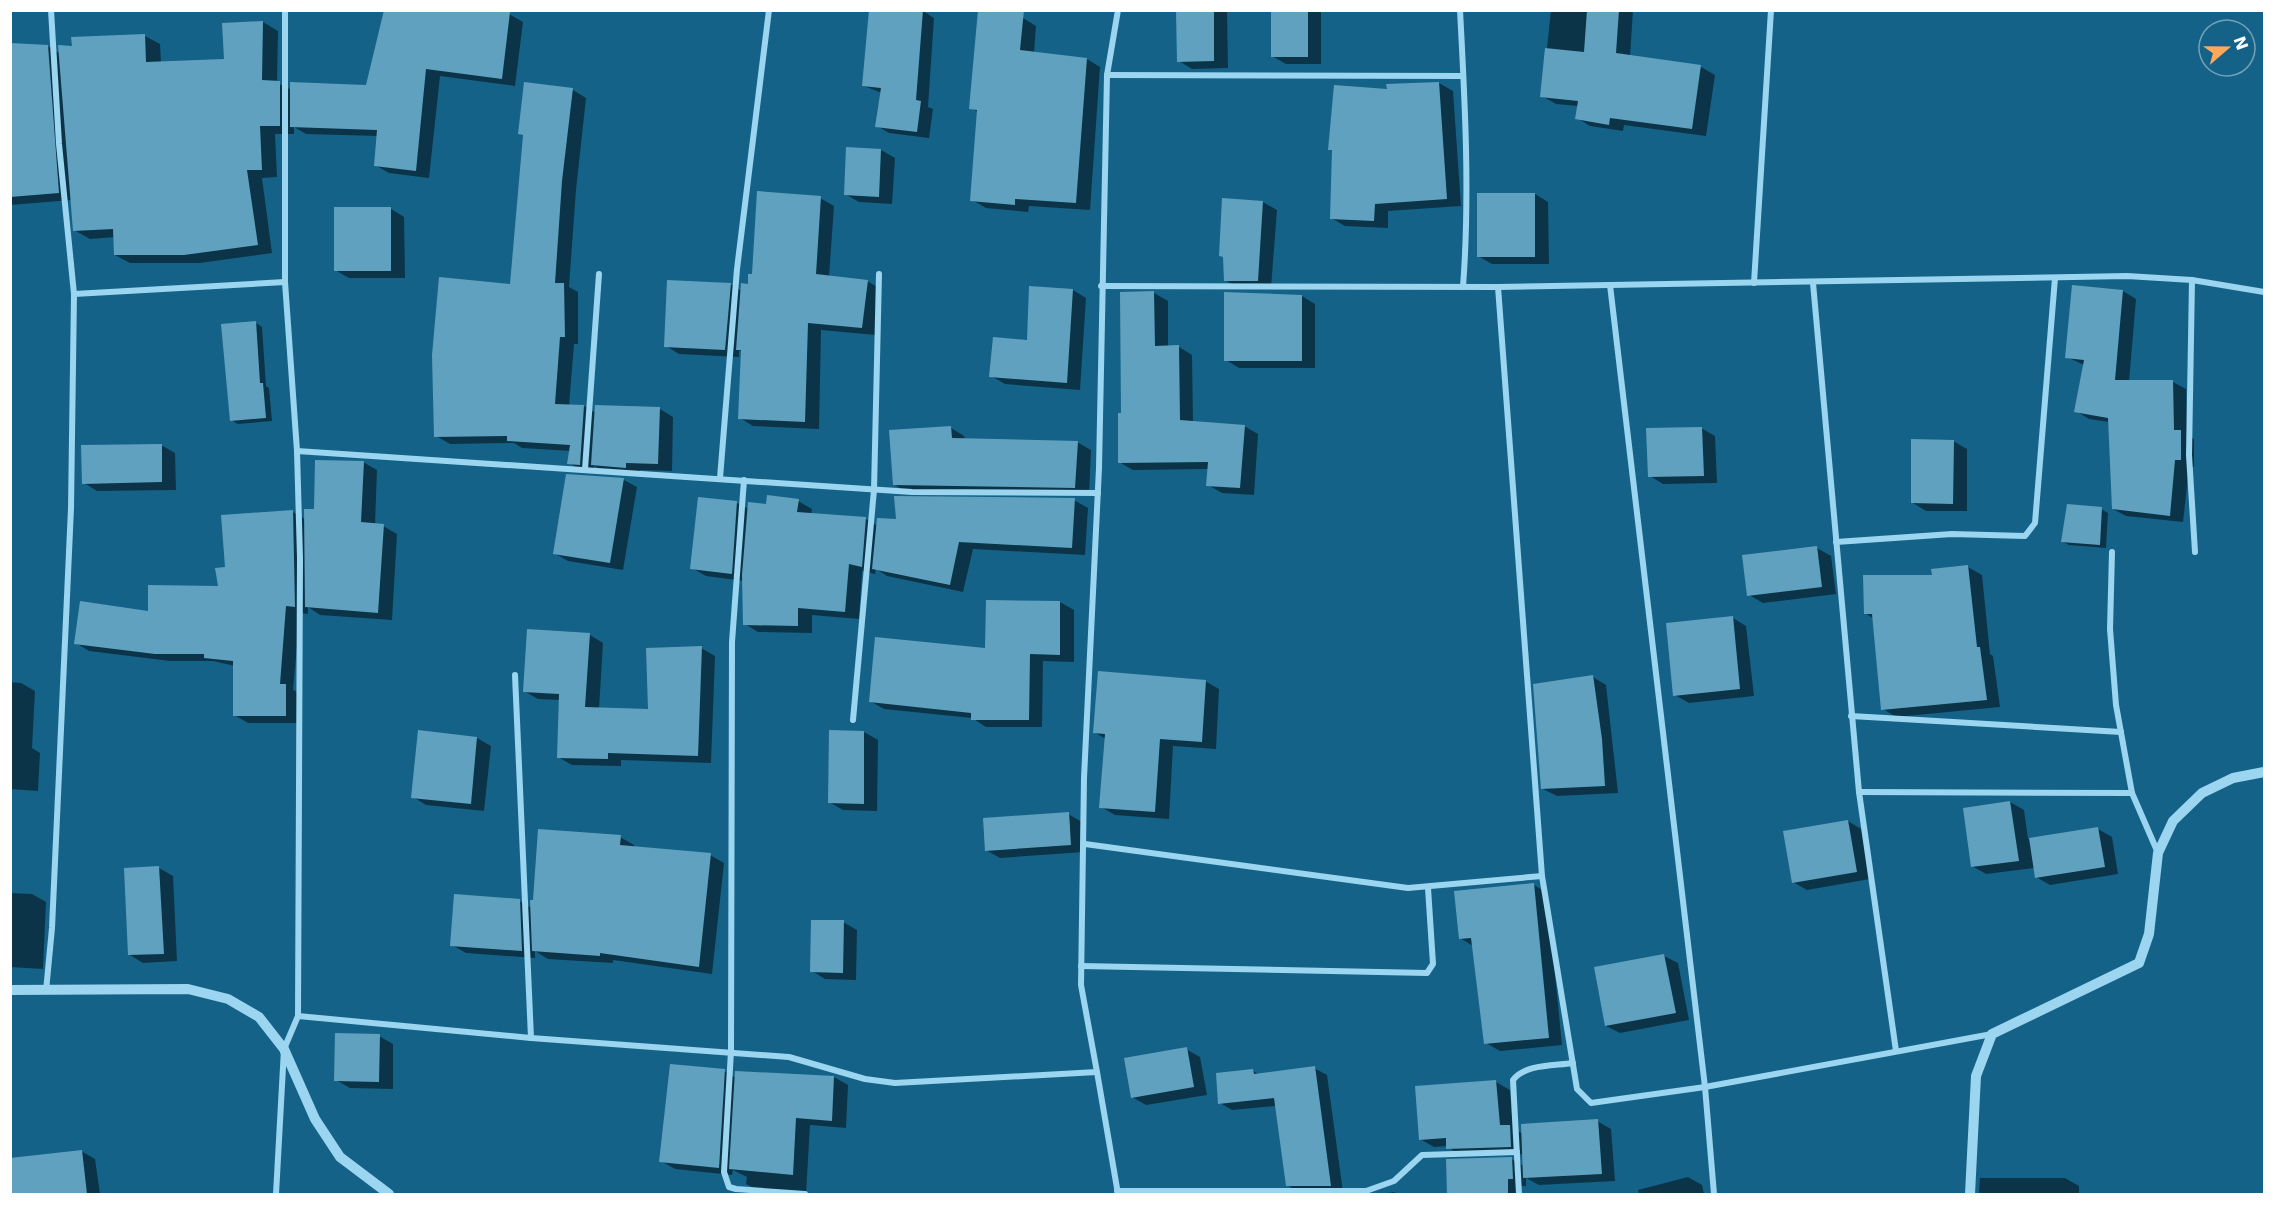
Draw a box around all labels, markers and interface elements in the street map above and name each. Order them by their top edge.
north arrow [2197,18,2257,78]
text: N [2229,33,2252,53]

